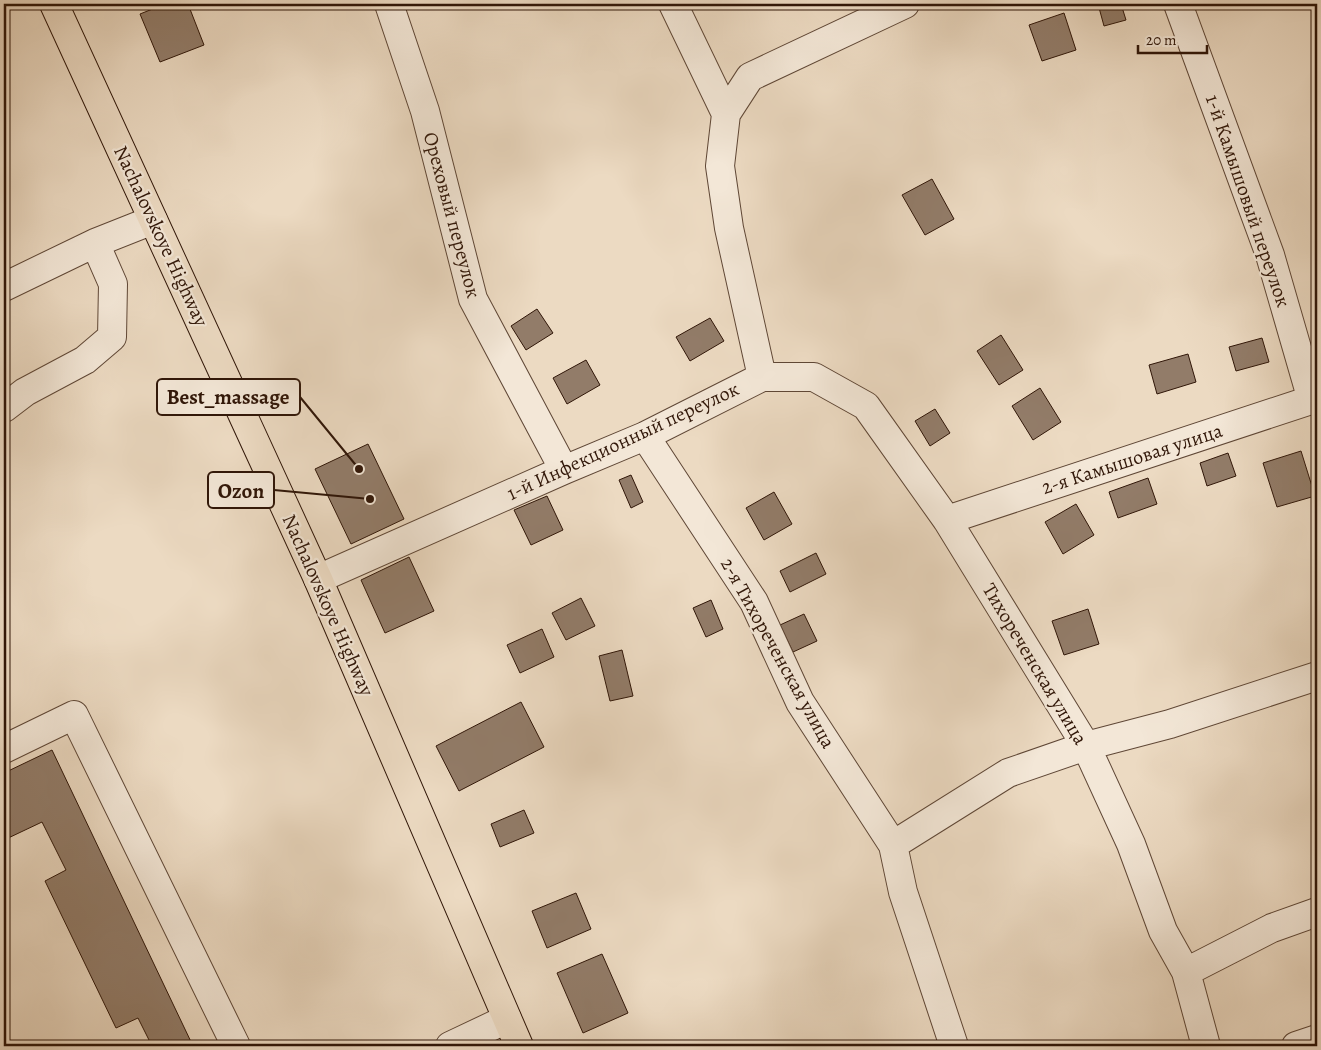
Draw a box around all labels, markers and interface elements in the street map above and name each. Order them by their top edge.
scale bar [1138,22,1207,54]
text: 20 m [1146,30,1177,50]
street label: 1-й Камышовый переулок [1199,91,1297,311]
street label: Ореховый переулок [417,129,487,301]
street label: Nachalovskoye Highway [107,141,215,332]
street label: 1-й Инфекционный переулок [503,375,743,507]
callout: Best_massage [157,379,300,415]
text: Best_massage [166,383,290,411]
street label: 2-я Камышовая улица [1038,417,1227,501]
callout: Ozon [208,472,274,508]
text: Ozon [218,477,264,505]
street label: Nachalovskoye Highway [276,510,381,701]
street label: 2-я Тихореченская улица [714,553,842,754]
street label: Тихореченская улица [976,578,1094,751]

